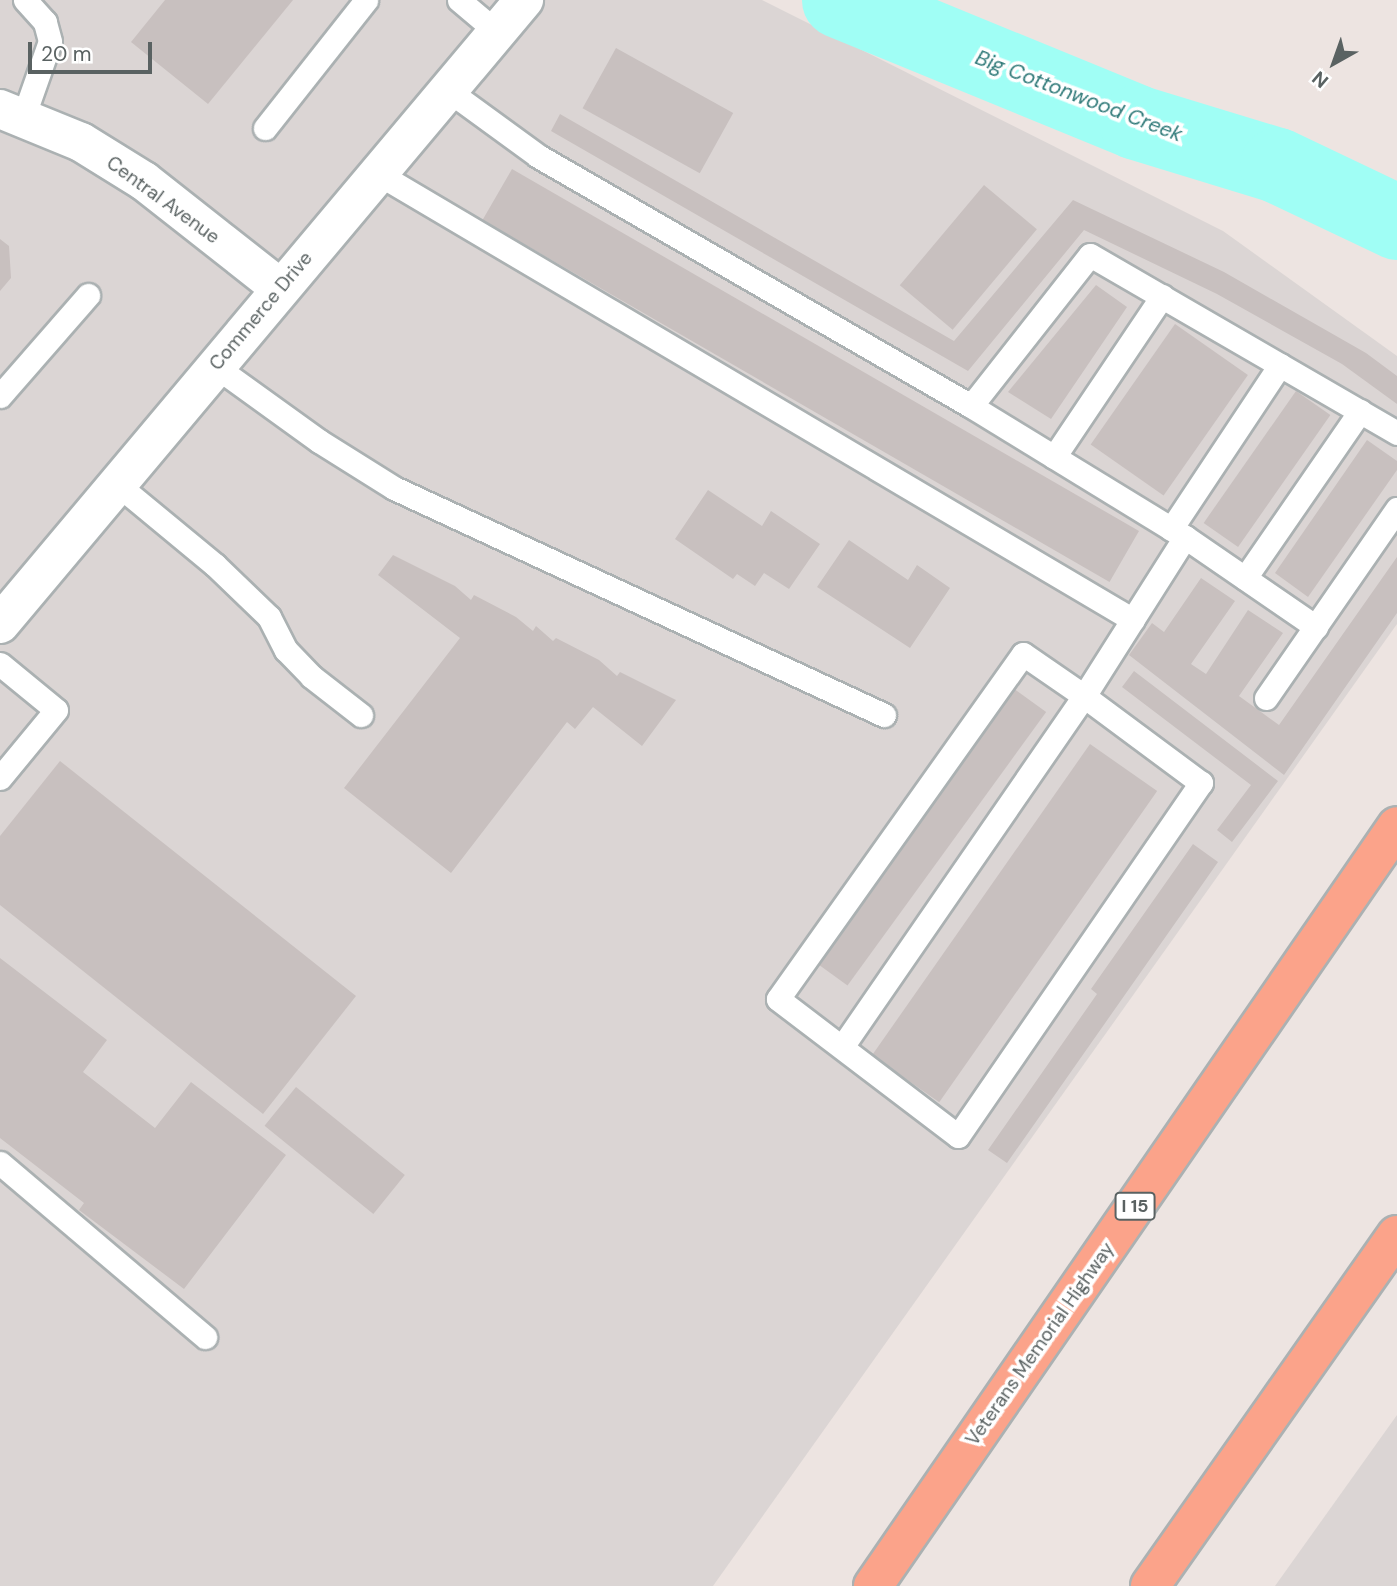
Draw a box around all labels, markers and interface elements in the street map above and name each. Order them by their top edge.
scale bar [32,28,156,72]
north arrow [1299,28,1369,98]
text: 20 m [41,40,92,68]
water label: Big Cottonwood Creek [972,45,1186,147]
text: N [1307,65,1334,94]
street label: Central Avenue [102,151,224,249]
street label: Commerce Drive [205,247,317,375]
road number: I 15 [1114,1191,1156,1220]
street label: Veterans Memorial Highway [961,1238,1119,1450]

